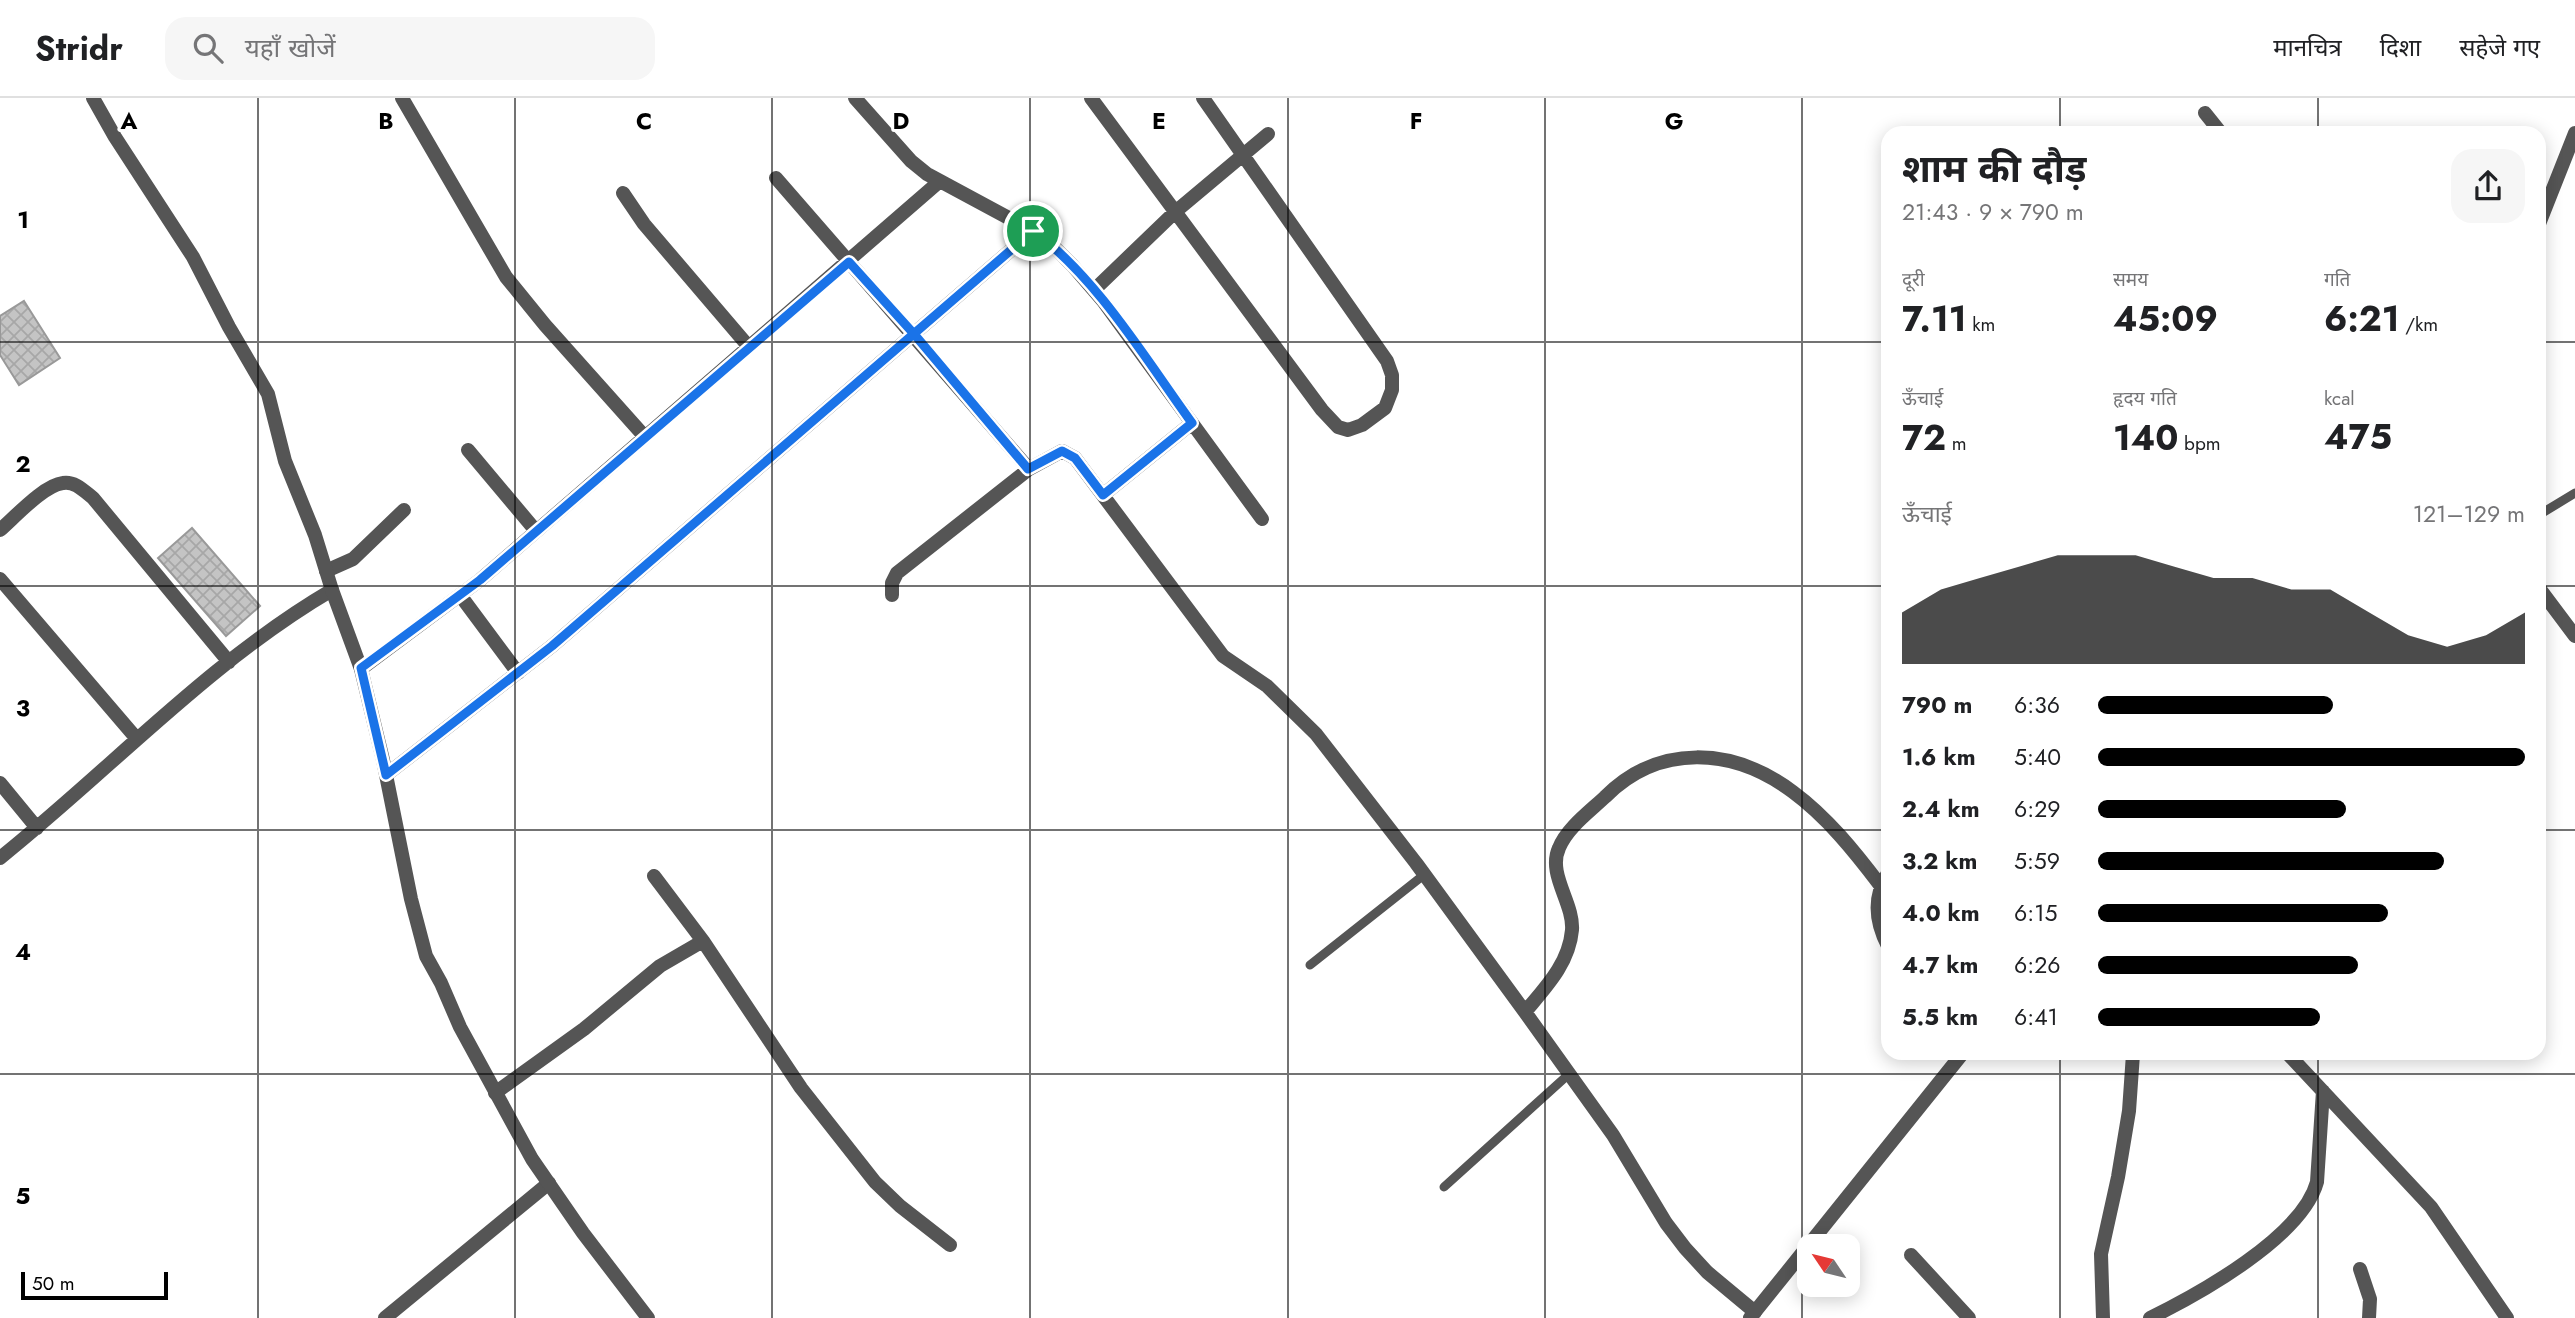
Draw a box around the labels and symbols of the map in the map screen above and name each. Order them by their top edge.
text: A [120,104,138,138]
text: B [378,104,394,138]
text: C [636,104,652,138]
text: D [893,104,910,138]
text: E [1152,104,1166,138]
text: F [1410,104,1422,138]
text: G [1665,104,1683,138]
pin [1003,201,1063,261]
text: 1 [17,203,29,237]
text: 2 [15,447,31,481]
text: 3 [16,691,30,725]
text: 4 [15,935,31,969]
text: 5 [16,1179,30,1213]
north arrow [1797,1234,1860,1297]
scale bar [21,1269,168,1301]

